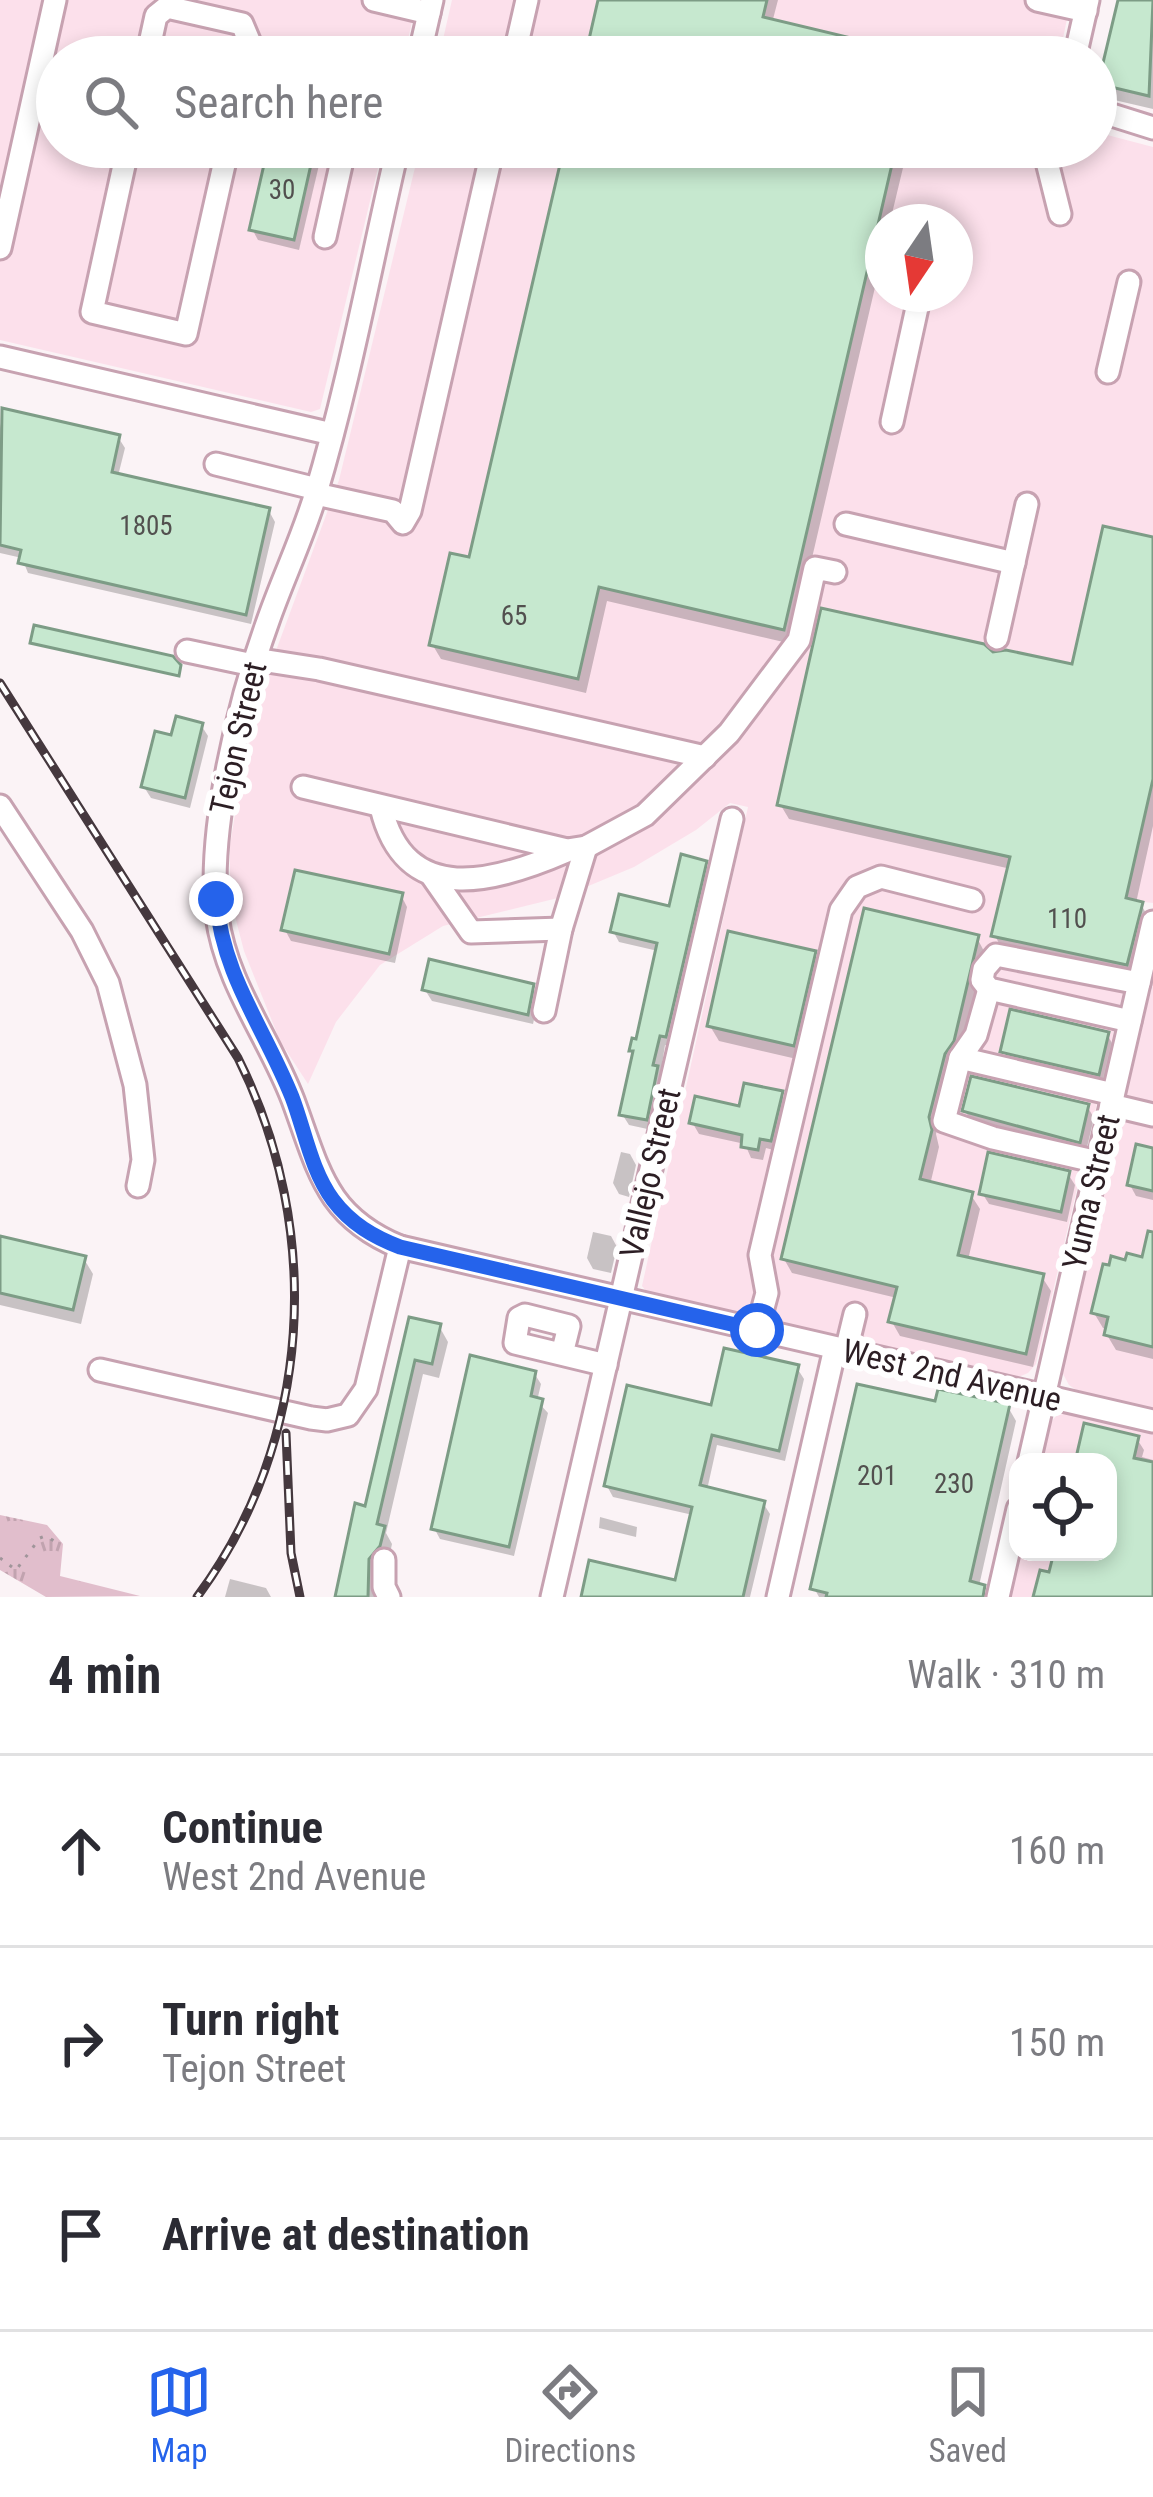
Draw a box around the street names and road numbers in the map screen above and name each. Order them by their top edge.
street label: Tejon Street [201,658,275,818]
street label: Vallejo Street [612,1084,688,1262]
street label: Yuma Street [1054,1111,1128,1273]
street label: West 2nd Avenue [839,1331,1065,1419]

